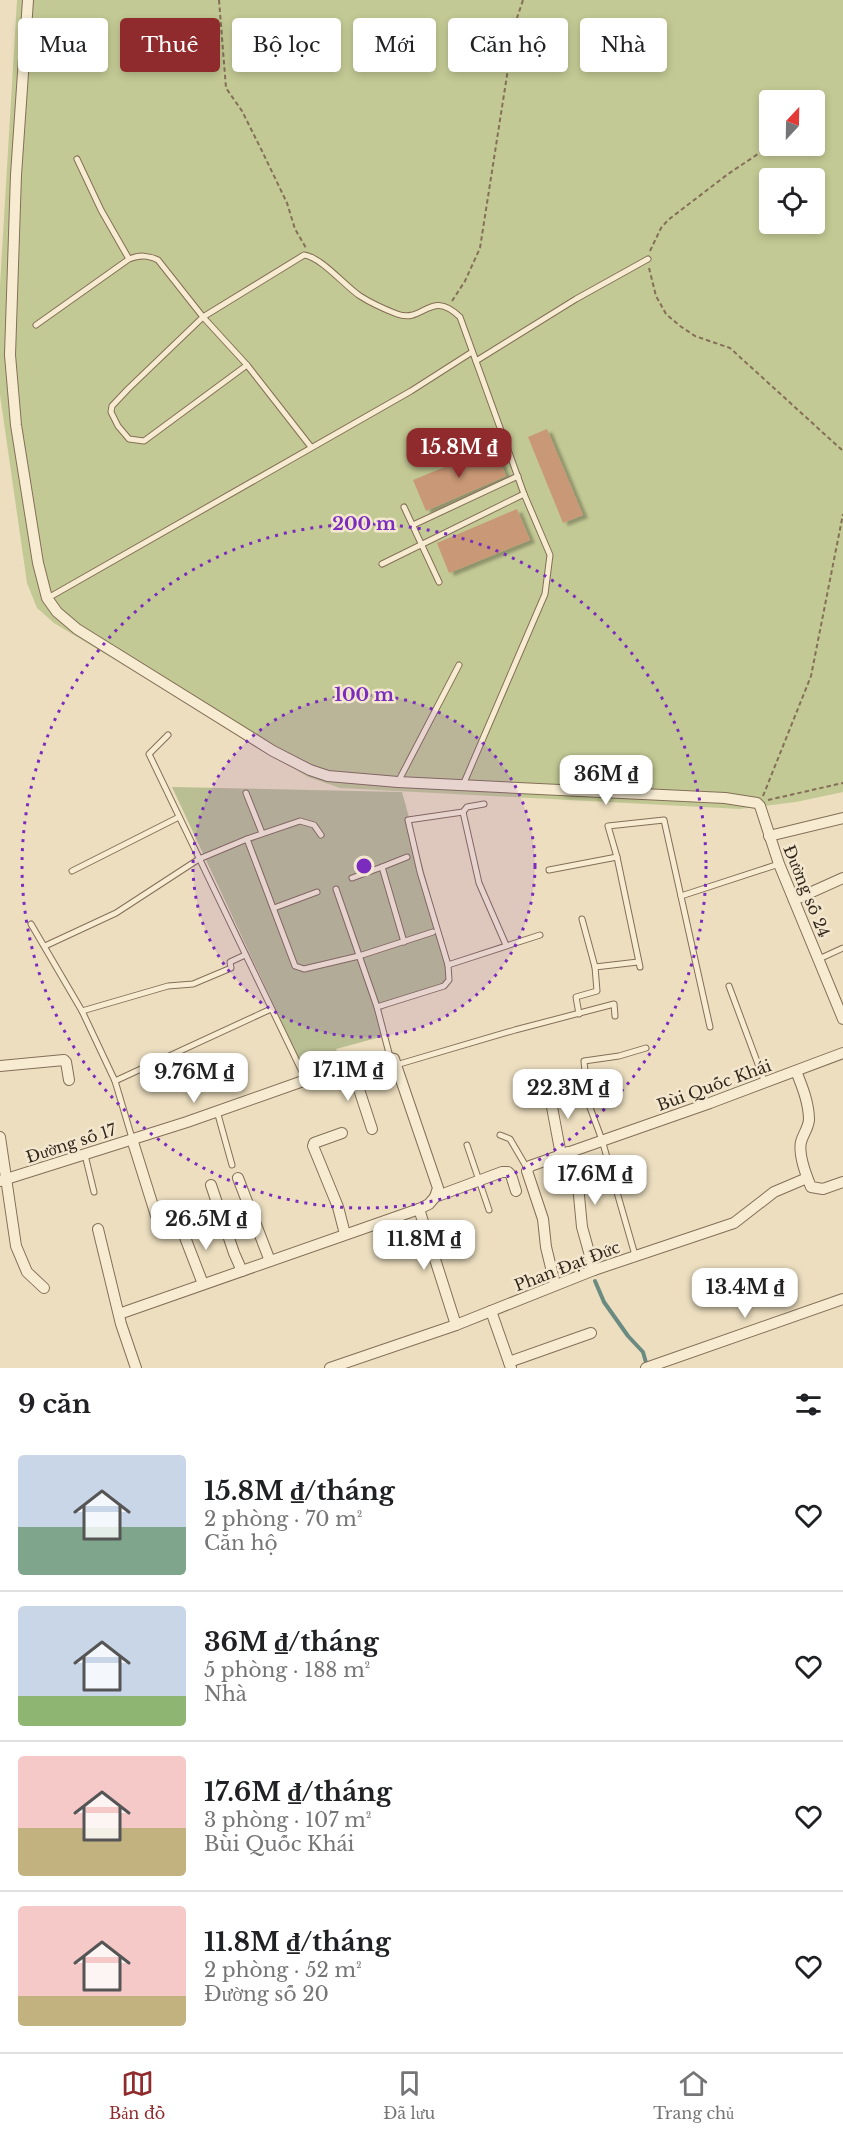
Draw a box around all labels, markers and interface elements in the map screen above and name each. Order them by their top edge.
chip: Mua [18,18,108,72]
chip: Thuê [120,18,220,72]
chip: Bộ lọc [232,18,341,72]
chip: Mới [353,18,436,72]
chip: Căn hộ [448,18,568,72]
chip: Nhà [580,18,667,72]
north arrow [759,90,825,156]
map controls [759,90,825,234]
button: locate [759,168,825,234]
pin: 15.8M ₫ [404,428,514,479]
text: 15.8M ₫ [421,435,498,459]
text: 200 m [332,513,396,535]
text: 100 m [334,684,394,706]
pin: 36M ₫ [564,755,648,806]
text: 36M ₫ [574,762,638,786]
street label: Đường số 24 [779,842,835,940]
centre of rings [354,856,374,876]
pin: 17.1M ₫ [293,1051,403,1102]
pin: 9.76M ₫ [139,1053,249,1104]
street label: Bùi Quốc Khái [654,1055,774,1115]
text: 17.1M ₫ [313,1058,383,1082]
text: 9.76M ₫ [154,1060,234,1084]
pin: 22.3M ₫ [513,1069,623,1120]
text: 22.3M ₫ [527,1076,609,1100]
street label: Đường số 17 [23,1119,120,1167]
pin: 17.6M ₫ [540,1155,650,1206]
text: 17.6M ₫ [558,1162,632,1186]
pin: 26.5M ₫ [151,1200,261,1251]
text: 26.5M ₫ [165,1207,247,1231]
pin: 11.8M ₫ [369,1220,479,1271]
text: 11.8M ₫ [387,1227,461,1251]
street label: Phan Đạt Đức [511,1237,623,1295]
pin: 13.4M ₫ [690,1268,800,1319]
text: 13.4M ₫ [706,1275,784,1299]
text: 9 căn [18,1388,91,1420]
icon: filters [792,1388,825,1421]
text: 15.8M ₫/tháng [204,1475,395,1507]
icon: home [66,1479,138,1551]
icon: heart [792,1499,825,1532]
text: 2 phòng · 70 m² [204,1507,362,1531]
text: Căn hộ [204,1531,277,1555]
text: 36M ₫/tháng [204,1626,379,1658]
icon: home [66,1630,138,1702]
icon: heart [792,1650,825,1683]
text: 5 phòng · 188 m² [204,1658,370,1682]
text: Nhà [204,1682,247,1706]
text: 17.6M ₫/tháng [204,1776,392,1808]
icon: home [66,1780,138,1852]
icon: heart [792,1800,825,1833]
text: 3 phòng · 107 m² [204,1808,371,1832]
text: Bùi Quốc Khái [204,1832,354,1856]
text: 11.8M ₫/tháng [204,1926,391,1958]
icon: home [66,1930,138,2002]
icon: heart [792,1950,825,1983]
text: 2 phòng · 52 m² [204,1958,362,1982]
text: Đường số 20 [204,1982,329,2006]
tab: Bản đồ [109,2067,165,2123]
tab: Đã lưu [383,2067,435,2123]
tab: Trang chủ [653,2067,734,2123]

